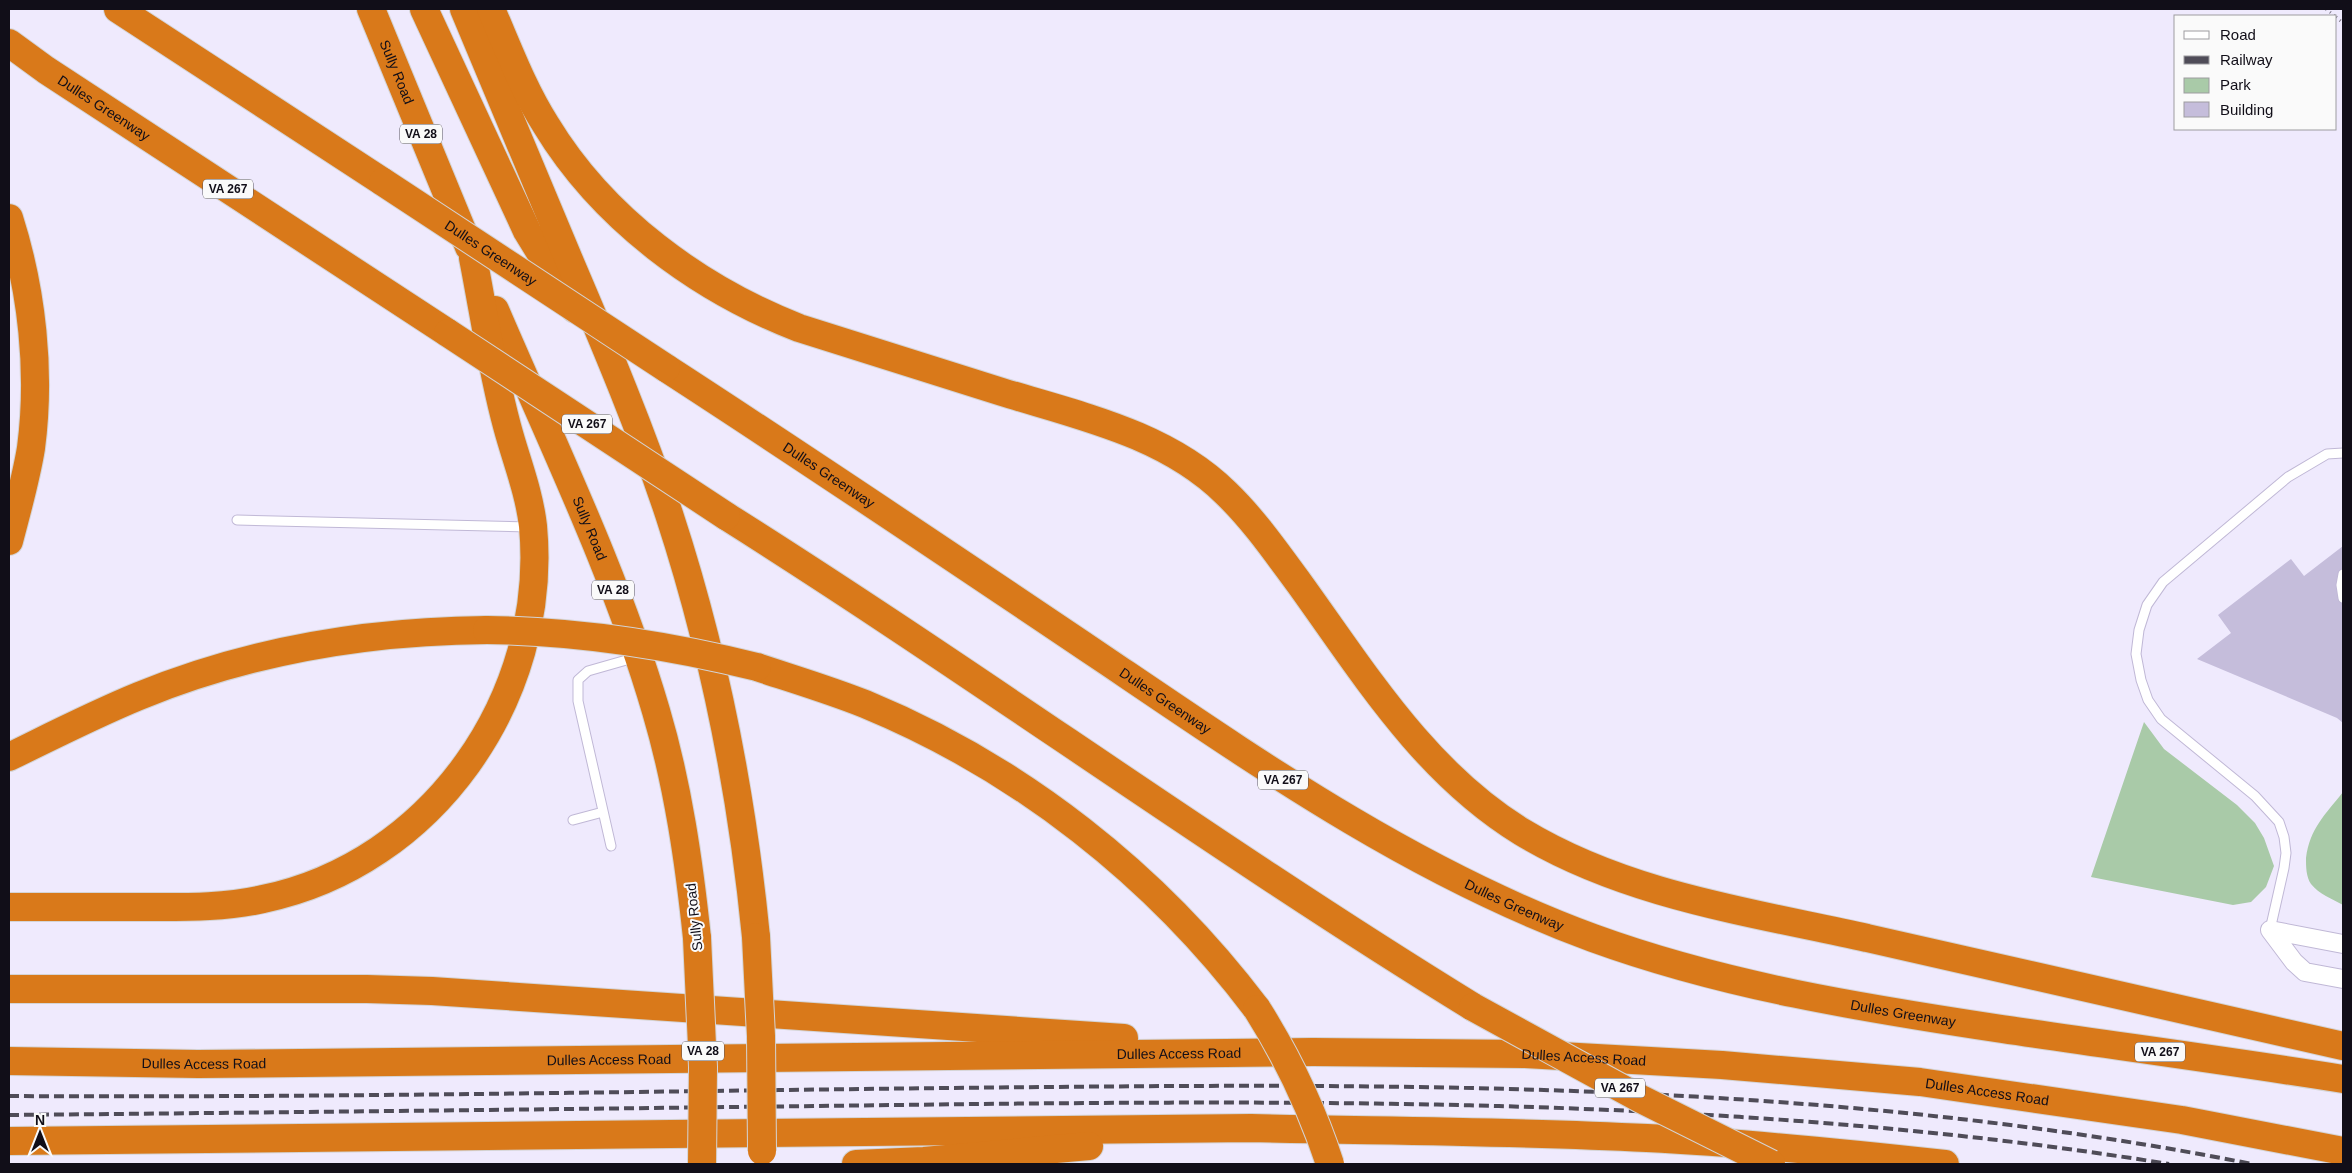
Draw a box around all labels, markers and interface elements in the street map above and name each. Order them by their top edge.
legend [2174,15,2337,130]
text: Road [2220,26,2256,43]
street label: Sully Road [377,37,417,106]
text: Railway [2220,51,2273,68]
street label: Dulles Greenway [55,72,153,144]
text: Park [2220,76,2251,93]
text: Building [2220,101,2273,118]
road number: VA 28 [400,125,442,144]
road number: VA 267 [203,180,253,198]
street label: Dulles Greenway [442,217,540,289]
road number: VA 267 [562,414,612,434]
street label: Dulles Greenway [780,439,878,511]
street label: Sully Road [569,494,610,563]
road number: VA 28 [592,580,634,600]
street label: Dulles Greenway [1117,664,1214,737]
road number: VA 267 [1258,770,1308,790]
street label: Dulles Greenway [1462,876,1566,934]
street label: Sully Road [683,882,705,952]
street label: Dulles Greenway [1849,997,1957,1030]
road number: VA 28 [682,1042,724,1060]
road number: VA 267 [2135,1042,2185,1062]
street label: Dulles Access Road [1117,1045,1241,1062]
street label: Dulles Access Road [1521,1046,1646,1069]
street label: Dulles Access Road [547,1051,671,1068]
street label: Dulles Access Road [142,1055,266,1072]
street label: Dulles Access Road [1924,1075,2050,1109]
road number: VA 267 [1595,1078,1645,1098]
north arrow [15,1108,65,1158]
text: N [35,1112,45,1128]

